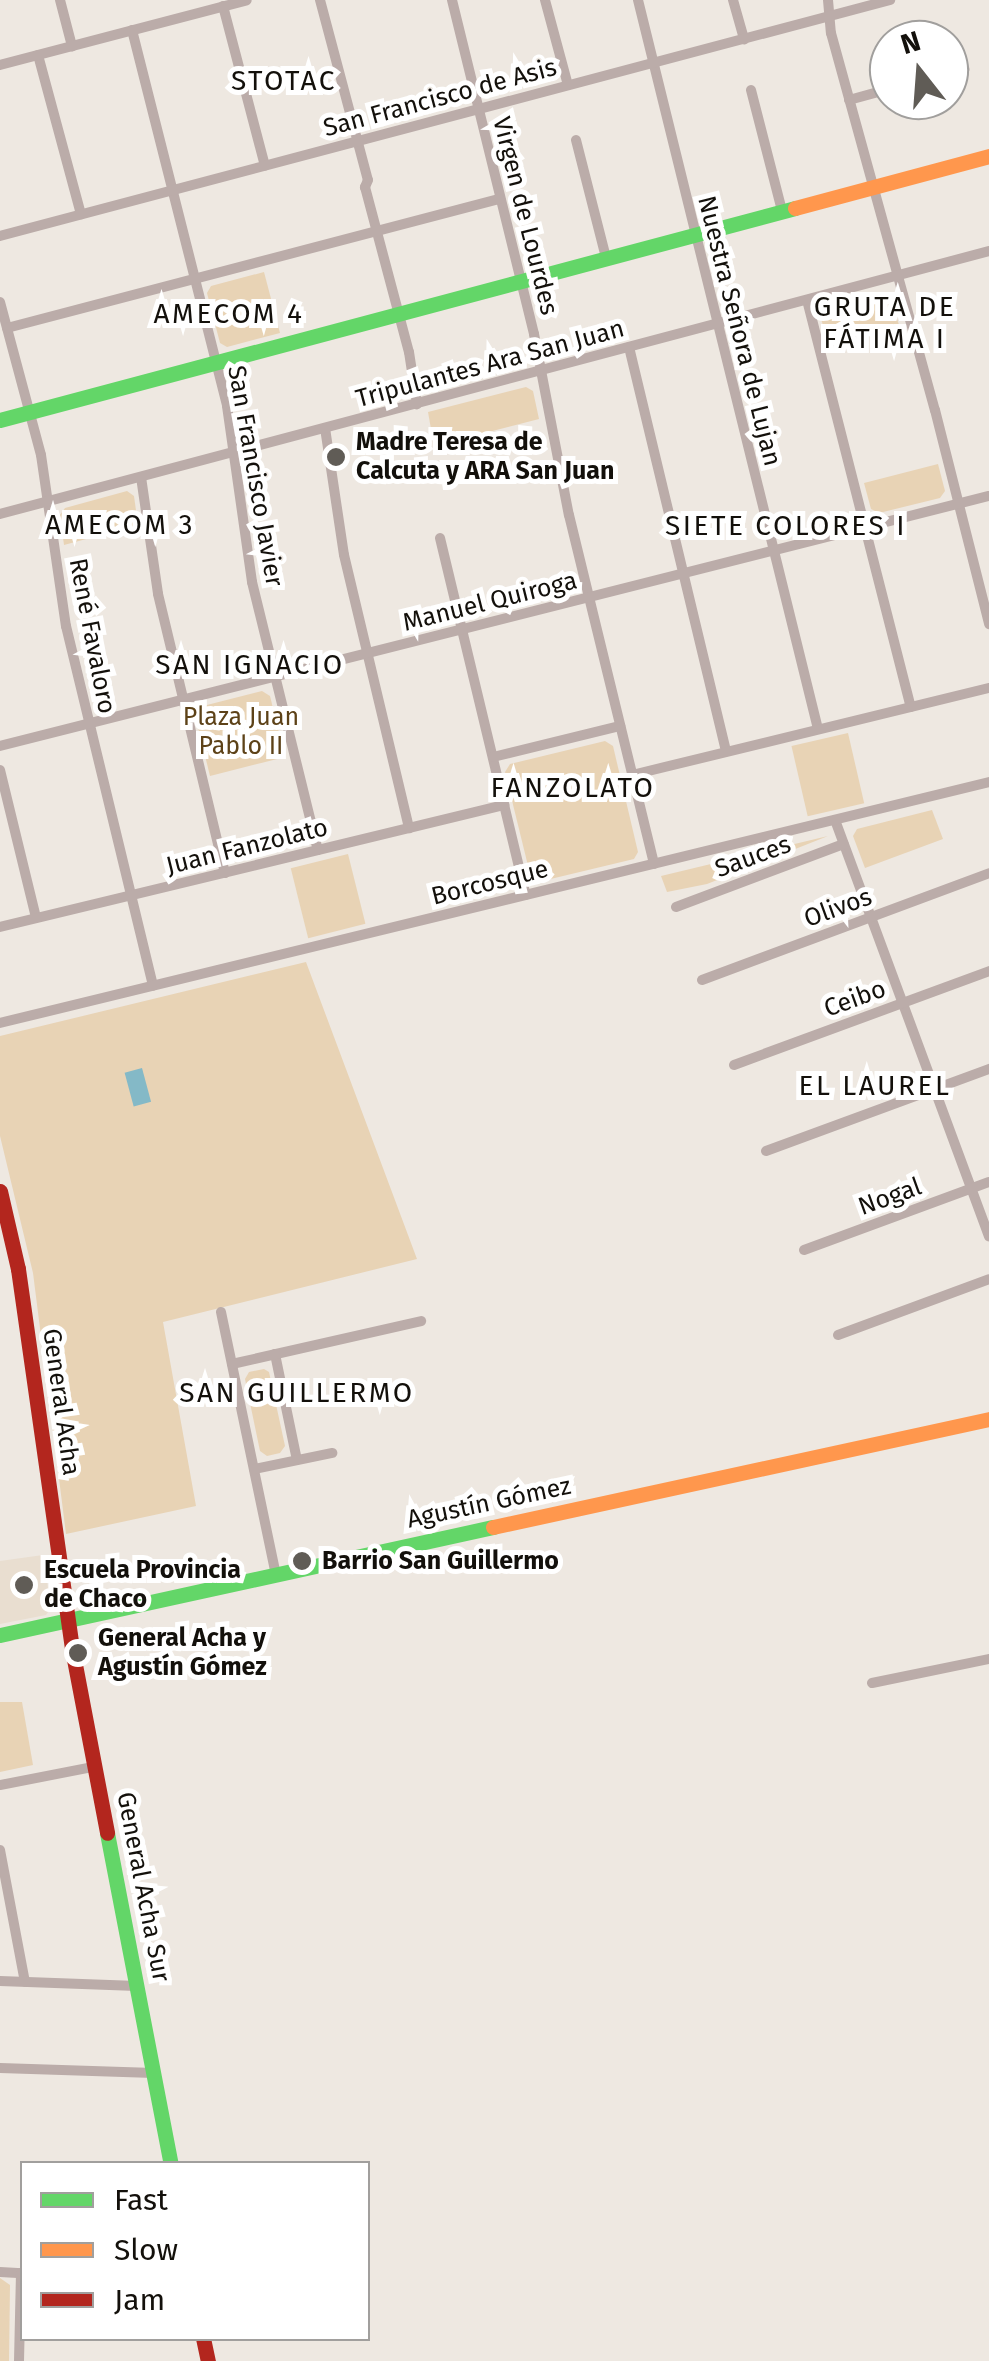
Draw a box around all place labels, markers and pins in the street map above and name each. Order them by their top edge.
place label: Madre Teresa de Calcuta y ARA San Juan [356,428,614,487]
marker: Madre Teresa de Calcuta y ARA San Juan [325,446,347,468]
place label: Barrio San Guillermo [322,1546,559,1576]
marker: Barrio San Guillermo [291,1550,313,1572]
place label: Escuela Provincia de Chaco [44,1556,241,1615]
marker: Escuela Provincia de Chaco [13,1574,35,1596]
place label: General Acha y Agustín Gómez [98,1624,267,1683]
marker: General Acha y Agustín Gómez [67,1642,89,1664]

